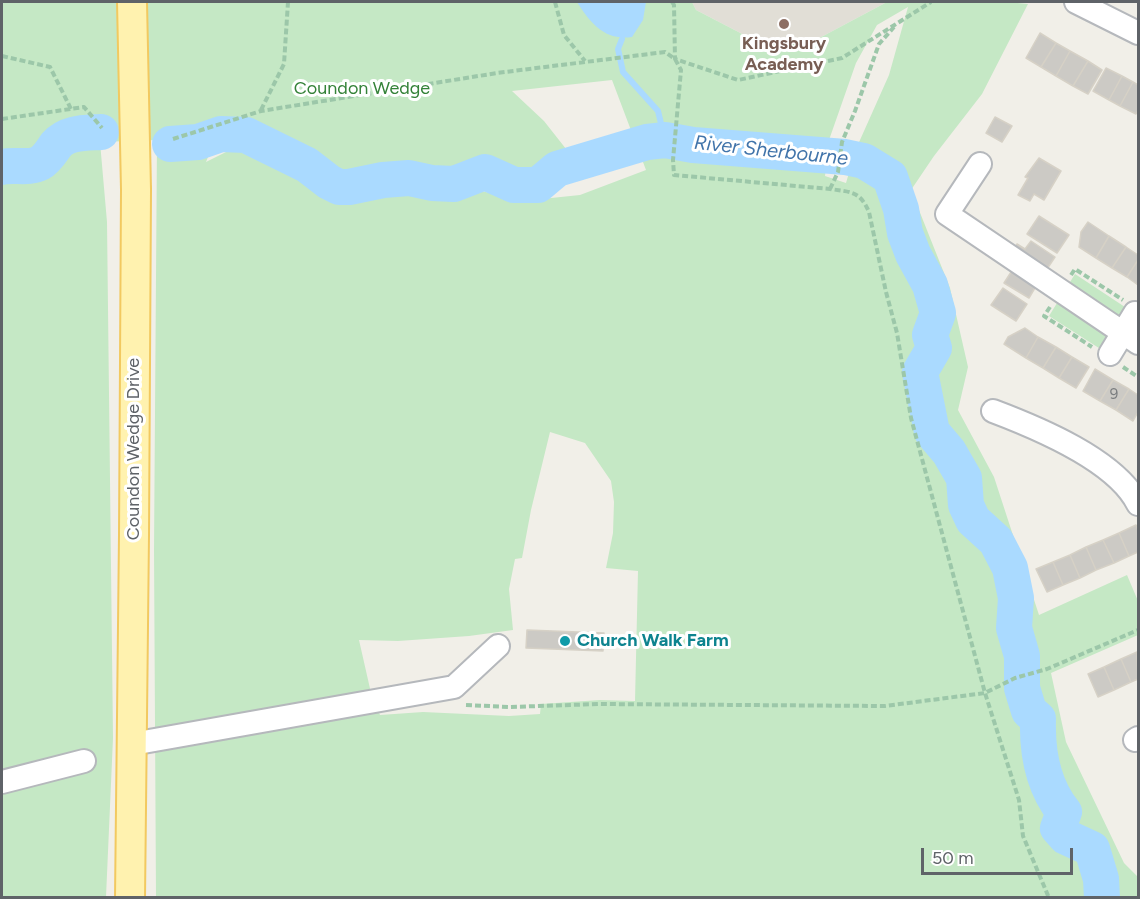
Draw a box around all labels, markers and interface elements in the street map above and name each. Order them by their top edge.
marker: Kingsbury Academy [777,17,791,31]
place label: Kingsbury Academy [742,33,826,76]
park label: Coundon Wedge [294,78,430,100]
water label: River Sherbourne [693,131,849,171]
street label: Coundon Wedge Drive [123,358,145,540]
house number: 9 [1110,386,1118,404]
place label: Church Walk Farm [577,630,729,652]
marker: Church Walk Farm [558,634,572,648]
scale bar [924,836,1076,874]
text: 50 m [932,847,974,869]

